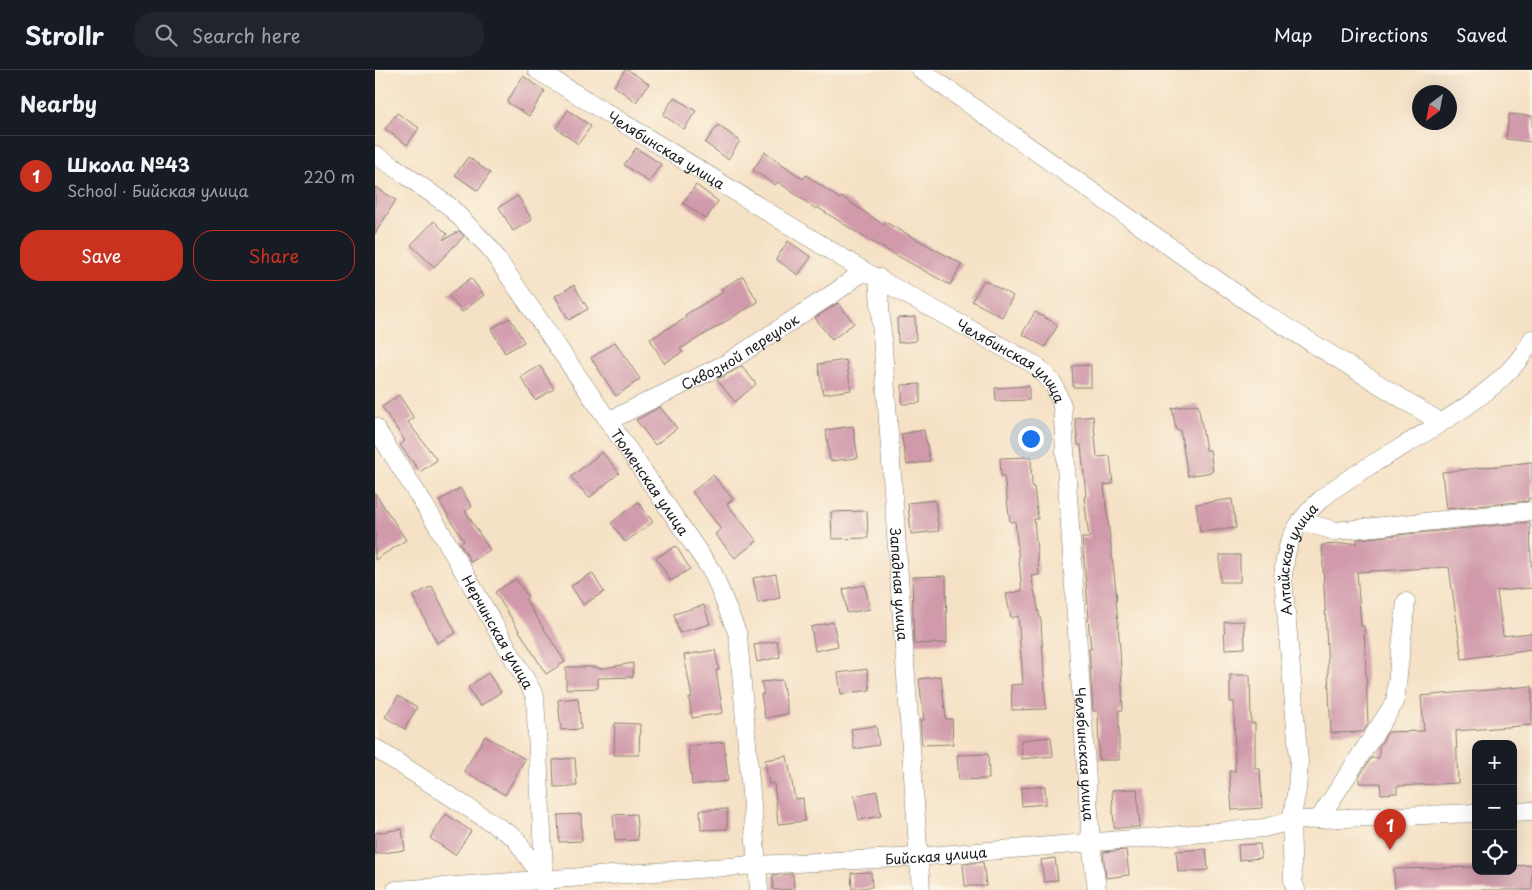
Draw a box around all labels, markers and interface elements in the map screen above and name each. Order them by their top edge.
search box [134,12,484,57]
text: Strollr [25,17,104,53]
icon: search [152,21,180,49]
text: Search here [192,21,301,49]
text: Map [1274,21,1312,48]
text: Directions [1340,21,1428,48]
text: Saved [1456,21,1507,48]
north arrow [1412,85,1457,130]
text: Nearby [20,87,97,119]
street label: Челябинская улица [604,106,729,194]
text: Школа №43 [67,150,190,178]
text: 1 [32,164,40,188]
text: 220 m [304,164,355,188]
text: School · Бийская улица [67,178,248,202]
button: Save [20,230,183,281]
button: Share [193,230,355,281]
street label: Сквозной переулок [677,308,803,394]
street label: Челябинская улица [953,313,1071,406]
street label: Тюменская улица [606,424,694,539]
your location [1018,426,1044,452]
street label: Алтайская улица [1272,498,1323,616]
street label: Западная улица [885,527,914,641]
street label: Нерчинская улица [457,571,539,693]
street label: Челябинская улица [1070,686,1100,822]
map controls [1472,740,1517,875]
button: + [1472,740,1517,785]
button: − [1472,785,1517,830]
pin: 1 [1374,809,1406,850]
button: locate [1472,830,1517,875]
street label: Бийская улица [884,841,988,869]

